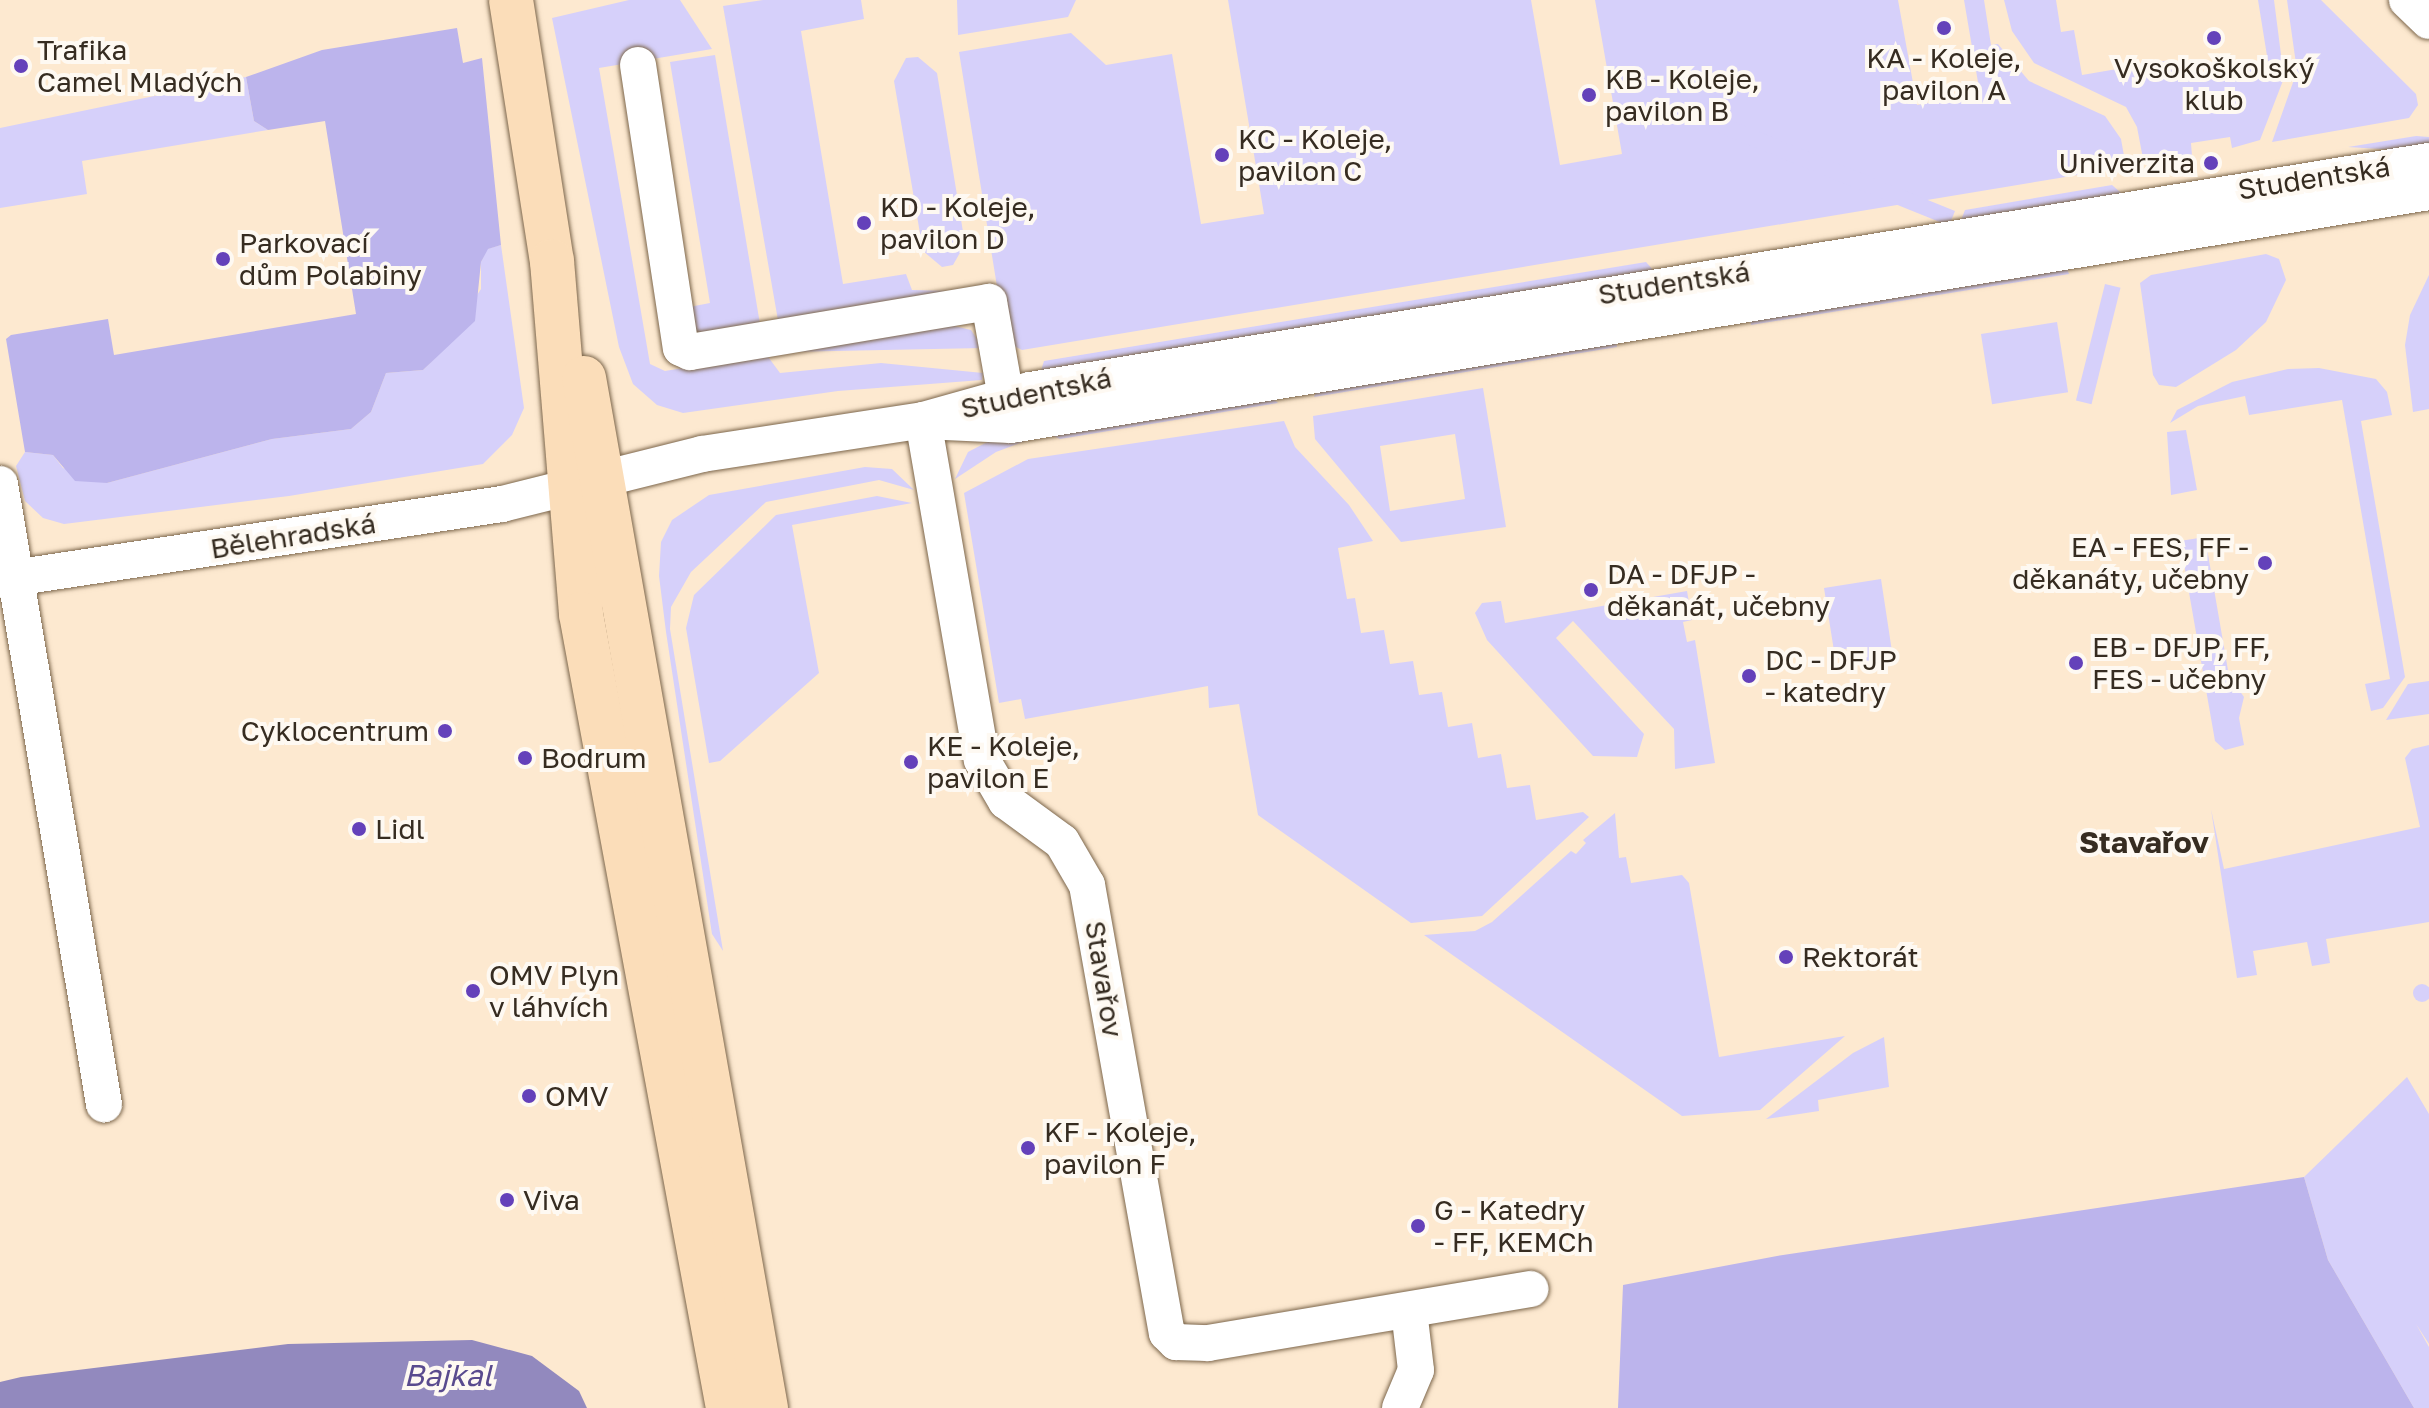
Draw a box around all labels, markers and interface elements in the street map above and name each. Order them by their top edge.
marker: KA - Koleje, pavilon A [1935,19,1953,37]
marker: Vysokoškolský klub [2205,29,2223,47]
place label: Trafika Camel Mladých [37,33,243,99]
place label: KA - Koleje, pavilon A [1866,41,2022,107]
place label: Vysokoškolský klub [2114,51,2314,117]
marker: Trafika Camel Mladých [12,57,30,75]
place label: KB - Koleje, pavilon B [1605,62,1760,128]
marker: KB - Koleje, pavilon B [1580,86,1598,104]
place label: KC - Koleje, pavilon C [1238,122,1393,188]
marker: KC - Koleje, pavilon C [1213,146,1231,164]
place label: Univerzita [2058,146,2195,180]
street label: Studentská [2236,149,2392,207]
marker: Univerzita [2202,154,2220,172]
place label: KD - Koleje, pavilon D [880,190,1036,256]
marker: KD - Koleje, pavilon D [855,214,873,232]
place label: Parkovací dům Polabiny [239,226,422,292]
marker: Parkovací dům Polabiny [214,250,232,268]
street label: Studentská [1596,254,1752,312]
street label: Studentská [958,361,1114,425]
street label: Bělehradská [208,506,378,566]
place label: EA - FES, FF - děkanáty, učebny [2012,530,2249,596]
marker: EA - FES, FF - děkanáty, učebny [2256,554,2274,572]
place label: DA - DFJP - děkanát, učebny [1607,557,1830,623]
marker: DA - DFJP - děkanát, učebny [1582,581,1600,599]
place label: EB - DFJP, FF, FES - učebny [2092,630,2271,696]
place label: DC - DFJP - katedry [1765,643,1897,709]
marker: EB - DFJP, FF, FES - učebny [2067,654,2085,672]
marker: DC - DFJP - katedry [1740,667,1758,685]
place label: Cyklocentrum [241,714,429,748]
marker: Cyklocentrum [436,722,454,740]
place label: KE - Koleje, pavilon E [927,729,1080,795]
place label: Bodrum [541,741,646,775]
marker: Bodrum [516,749,534,767]
marker: KE - Koleje, pavilon E [902,753,920,771]
place label: Lidl [375,812,425,846]
marker: Lidl [350,820,368,838]
district label: Stavařov [2079,824,2209,860]
street label: Stavařov [1078,918,1130,1040]
place label: Rektorát [1802,940,1919,974]
marker: Rektorát [1777,948,1795,966]
place label: OMV Plyn v láhvích [489,958,619,1024]
marker: OMV Plyn v láhvích [464,982,482,1000]
place label: OMV [545,1079,609,1113]
marker: OMV [520,1087,538,1105]
place label: KF - Koleje, pavilon F [1044,1115,1197,1181]
marker: KF - Koleje, pavilon F [1019,1139,1037,1157]
place label: Viva [523,1183,580,1217]
marker: Viva [498,1191,516,1209]
place label: G - Katedry - FF, KEMCh [1434,1193,1594,1259]
marker: G - Katedry - FF, KEMCh [1409,1217,1427,1235]
water label: Bajkal [404,1357,492,1393]

